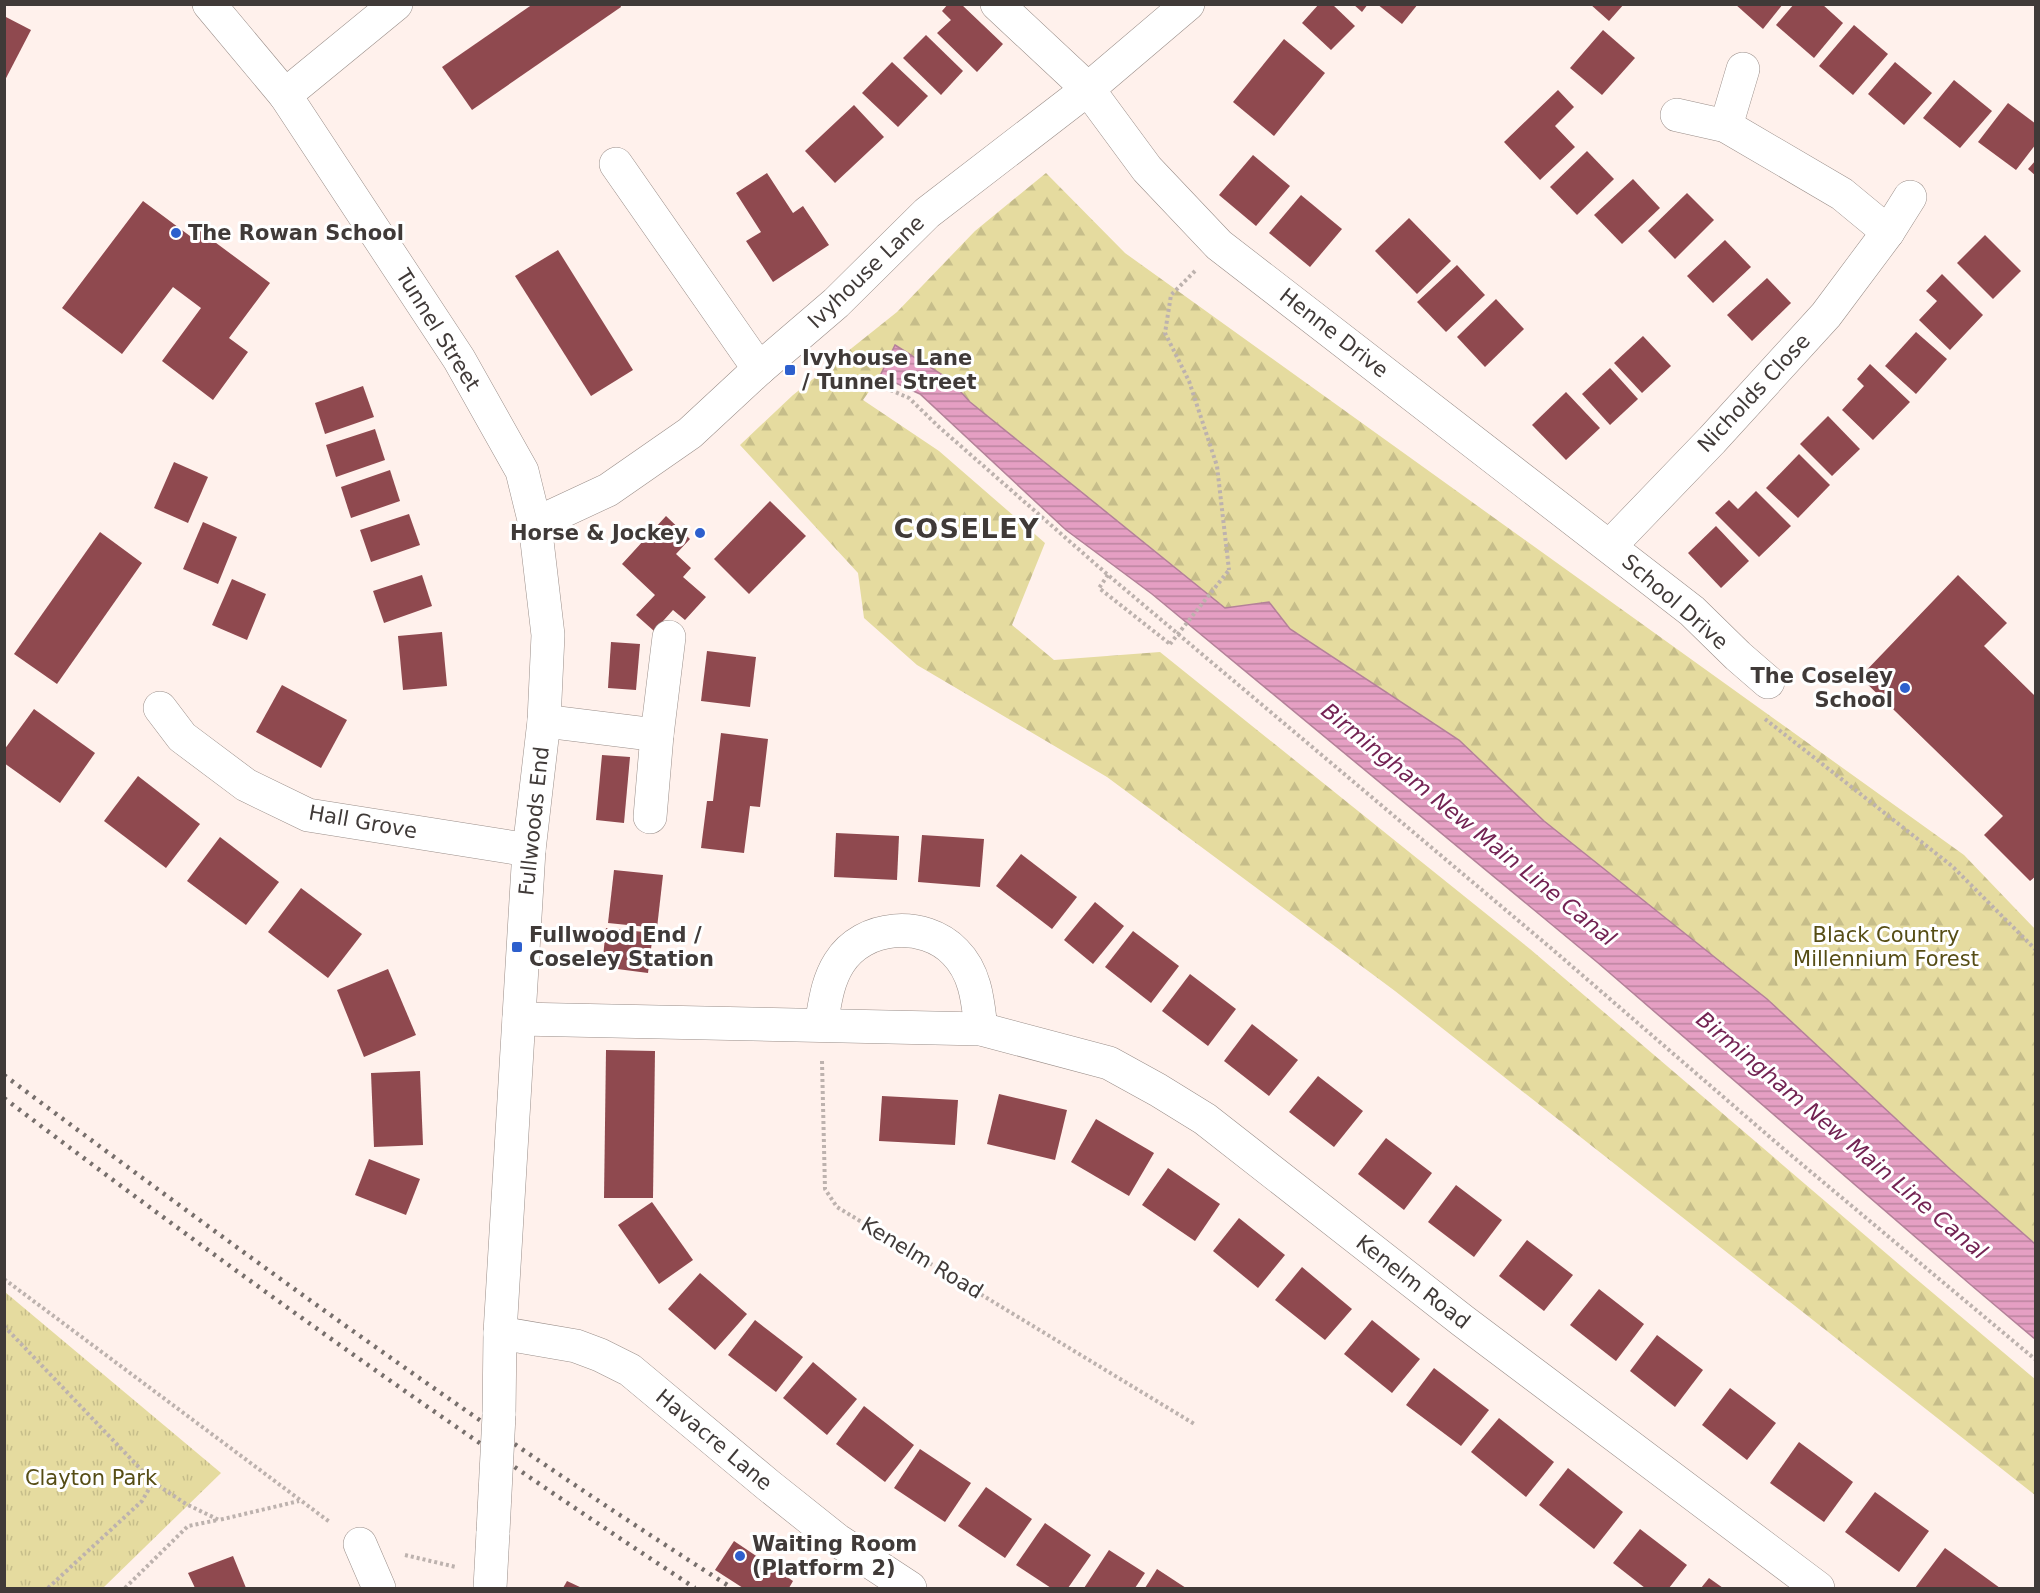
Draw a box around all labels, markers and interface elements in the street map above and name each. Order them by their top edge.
street label: Ivyhouse Lane [803,211,929,333]
place label: The Rowan School [188,221,404,245]
marker: The Rowan School [169,226,183,240]
street label: Tunnel Street [391,264,485,395]
street label: Henne Drive [1275,283,1393,383]
street label: Nicholds Close [1693,329,1815,457]
place label: Ivyhouse Lane / Tunnel Street [802,346,977,394]
marker: Ivyhouse Lane / Tunnel Street [783,363,797,377]
district label: COSELEY [894,513,1040,544]
place label: Horse & Jockey [510,521,688,545]
marker: Horse & Jockey [693,526,707,540]
street label: School Drive [1617,550,1733,654]
place label: The Coseley School [1750,664,1893,712]
marker: The Coseley School [1898,681,1912,695]
water label: Birmingham New Main Line Canal [1317,698,1621,951]
street label: Fullwoods End [514,745,554,897]
street label: Hall Grove [307,801,419,843]
place label: Fullwood End / Coseley Station [529,923,714,971]
park label: Black Country Millennium Forest [1793,923,1979,971]
marker: Fullwood End / Coseley Station [510,940,524,954]
water label: Birmingham New Main Line Canal [1691,1006,1992,1264]
street label: Kenelm Road [857,1212,987,1304]
street label: Kenelm Road [1351,1230,1475,1334]
street label: Havacre Lane [651,1385,777,1495]
park label: Clayton Park [25,1466,158,1490]
place label: Waiting Room (Platform 2) [752,1532,917,1580]
marker: Waiting Room (Platform 2) [733,1549,747,1563]

